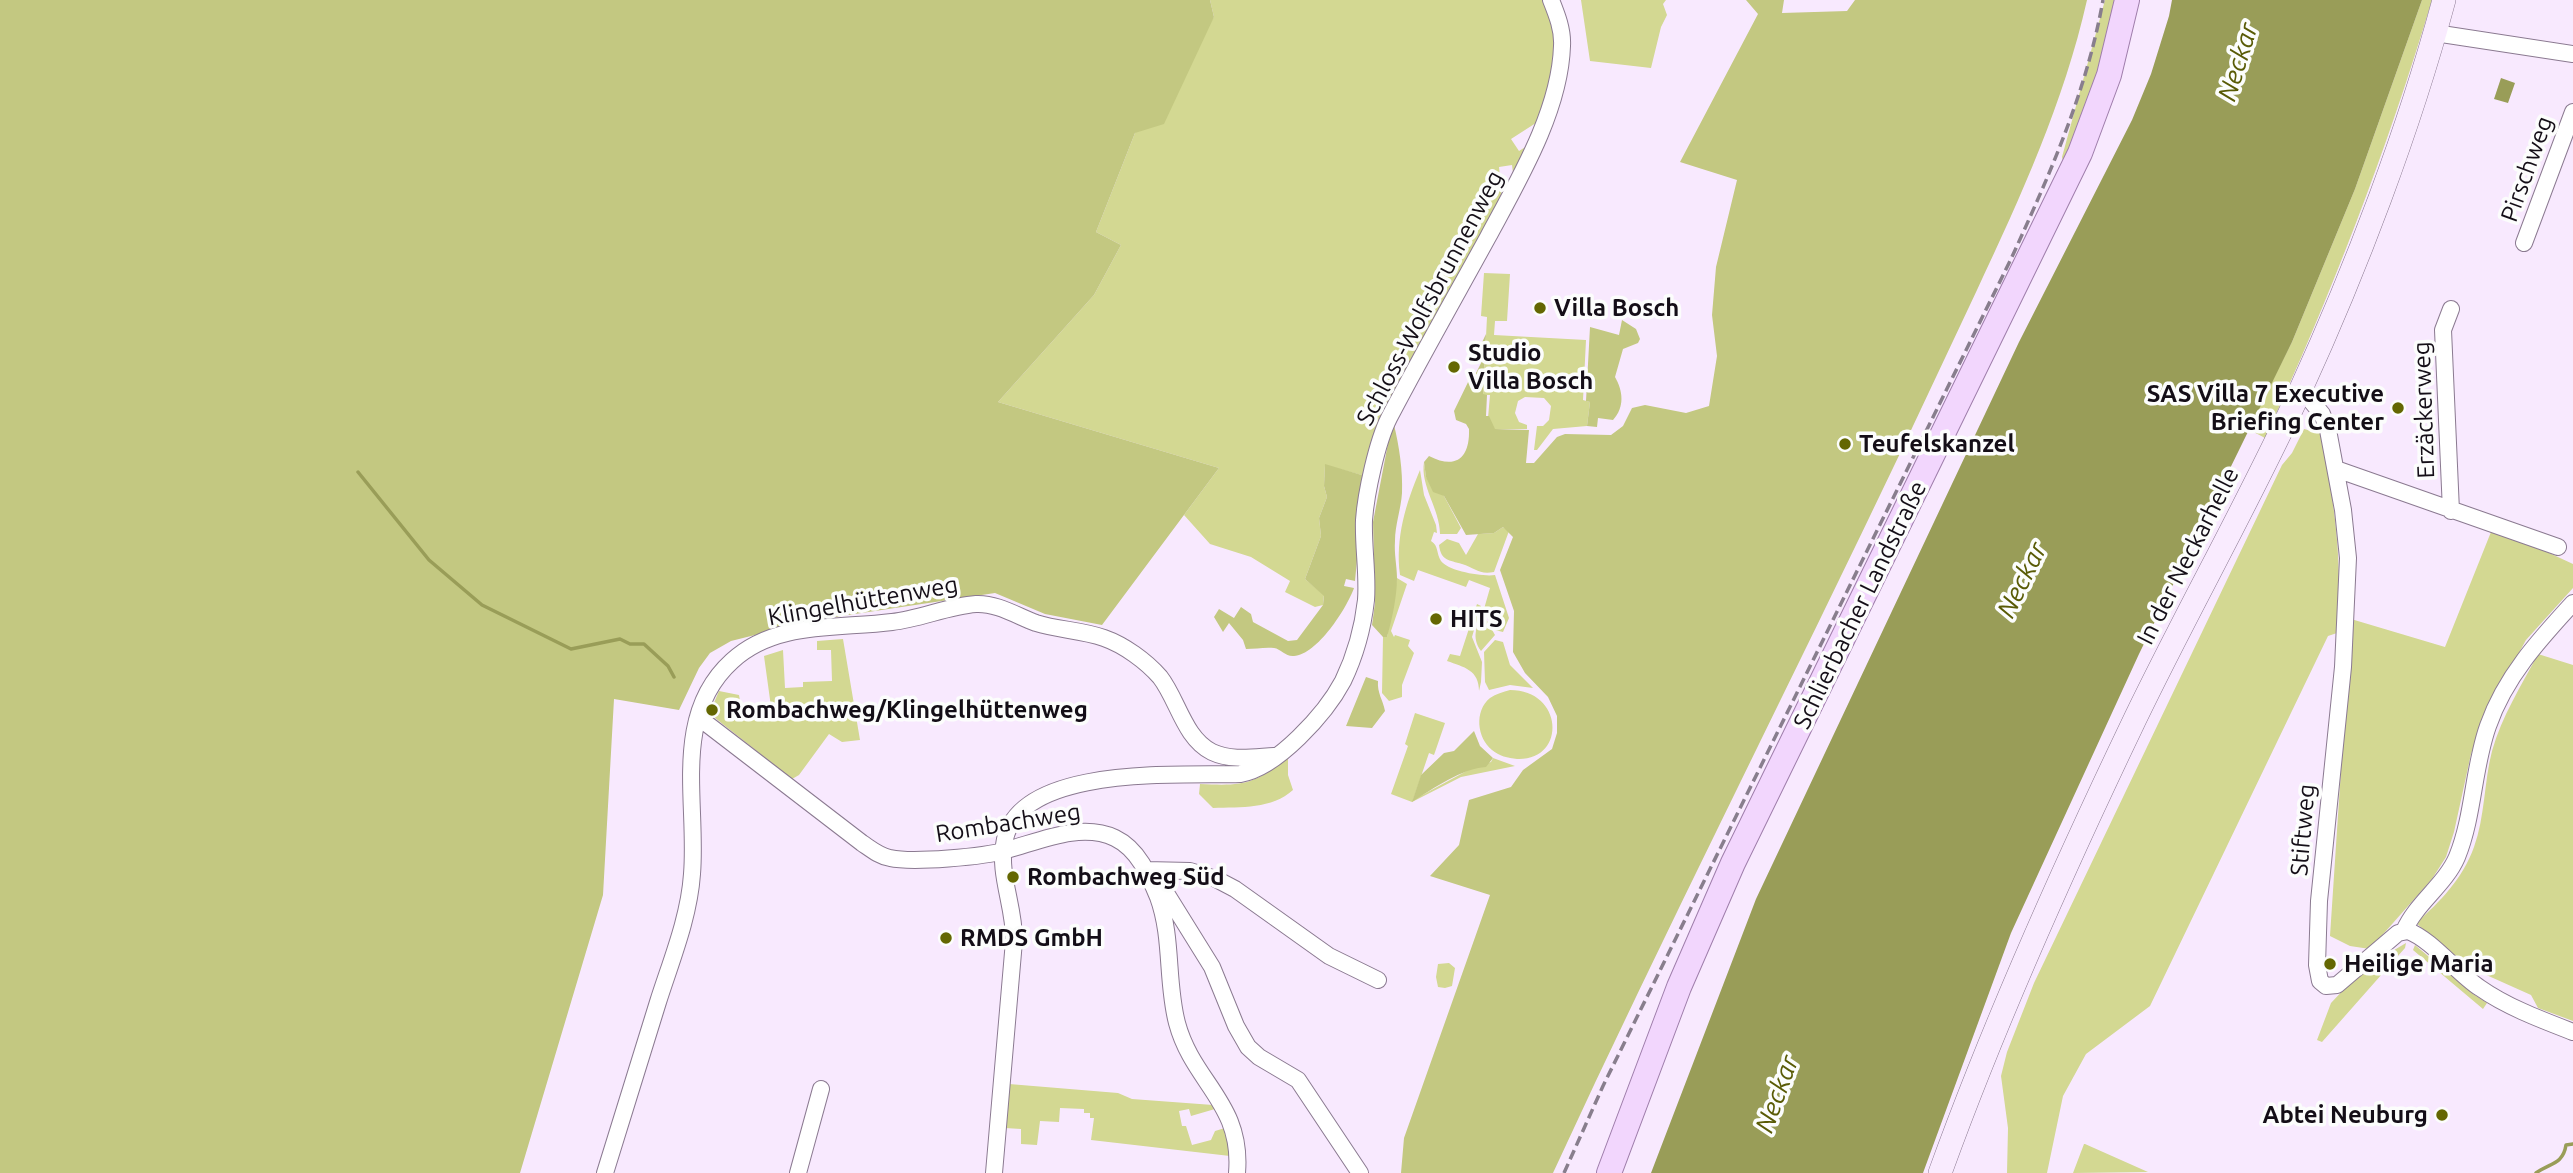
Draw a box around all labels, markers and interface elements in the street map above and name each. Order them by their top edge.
water label: Neckar [2211,19,2265,105]
street label: Pirschweg [2495,112,2559,226]
street label: Schloss-Wolfsbrunnenweg [1351,166,1509,430]
place label: Villa Bosch [1554,294,1679,322]
marker: Villa Bosch [1532,300,1548,316]
place label: Studio Villa Bosch [1468,339,1593,395]
street label: Erzäckerweg [2407,341,2441,479]
marker: Studio Villa Bosch [1446,359,1462,375]
place label: SAS Villa 7 Executive Briefing Center [2147,380,2384,436]
marker: SAS Villa 7 Executive Briefing Center [2390,400,2406,416]
place label: Teufelskanzel [1859,430,2015,458]
marker: Teufelskanzel [1837,436,1853,452]
street label: In der Neckarhelle [2131,463,2245,649]
street label: Schlierbacher Landstraße [1787,476,1933,734]
water label: Neckar [1990,537,2054,623]
street label: Klingelhüttenweg [766,570,960,632]
place label: HITS [1450,605,1503,633]
marker: HITS [1428,611,1444,627]
place label: Rombachweg/Klingelhüttenweg [726,696,1088,724]
marker: Rombachweg/Klingelhüttenweg [704,702,720,718]
street label: Stiftweg [2285,783,2321,877]
street label: Rombachweg [933,797,1083,849]
place label: Rombachweg Süd [1027,863,1225,891]
marker: Rombachweg Süd [1005,869,1021,885]
place label: RMDS GmbH [960,924,1103,952]
marker: RMDS GmbH [938,930,954,946]
place label: Heilige Maria [2344,950,2493,978]
marker: Heilige Maria [2322,956,2338,972]
water label: Neckar [1749,1051,1805,1137]
place label: Abtei Neuburg [2263,1101,2428,1129]
marker: Abtei Neuburg [2434,1107,2450,1123]

